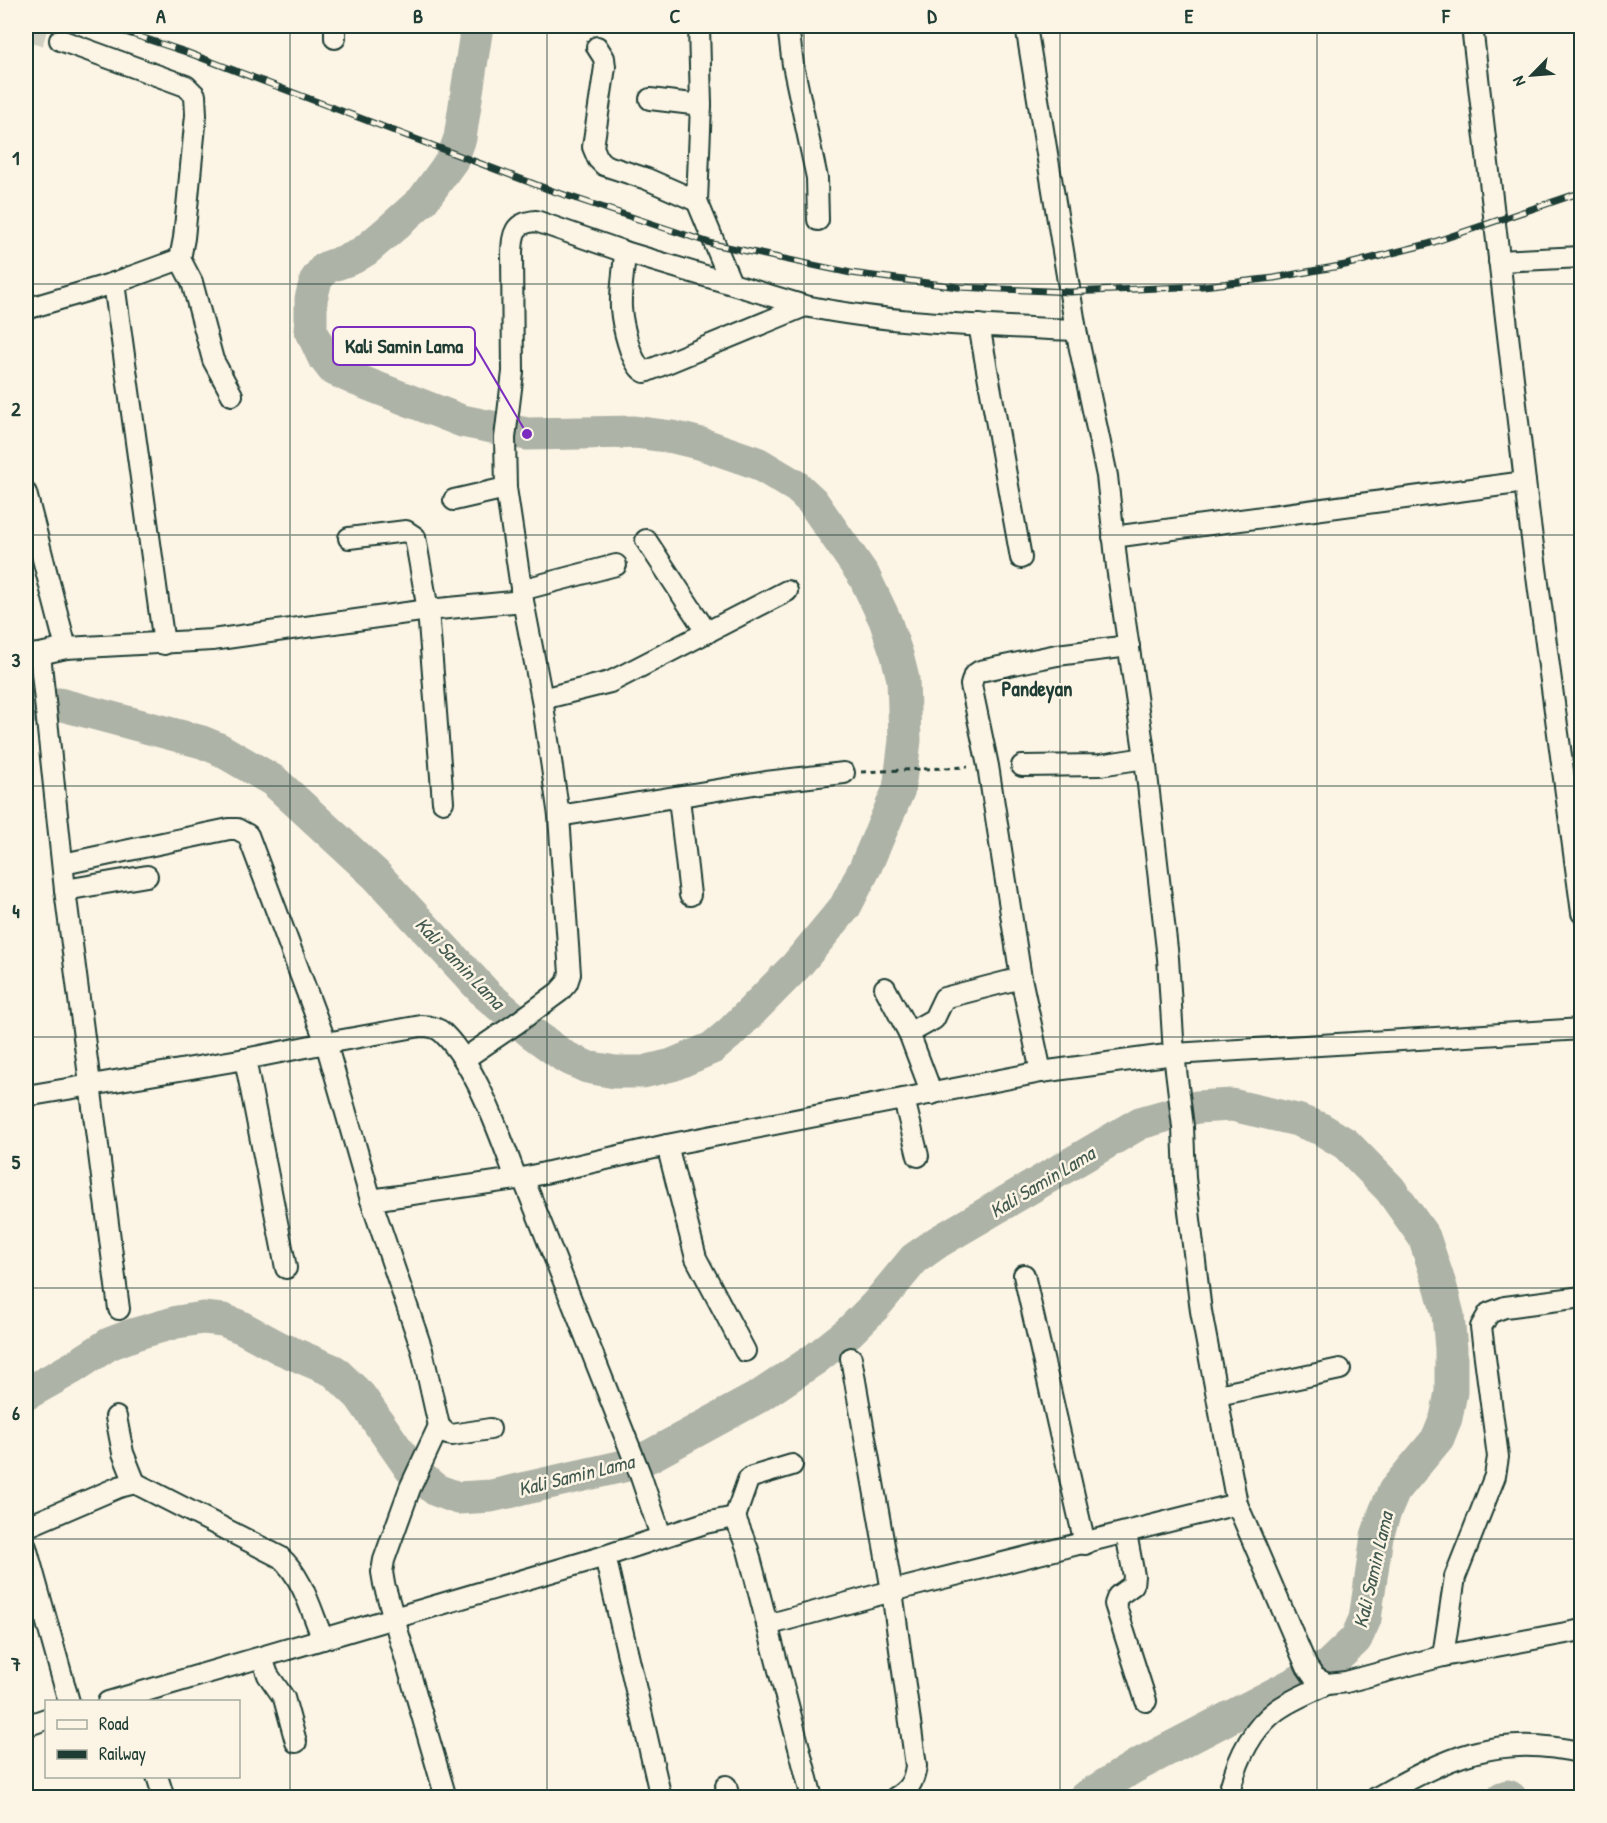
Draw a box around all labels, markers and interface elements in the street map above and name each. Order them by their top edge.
text: A [156,2,166,29]
text: B [413,2,423,29]
text: C [670,2,681,29]
text: D [927,2,937,29]
text: E [1185,2,1194,29]
text: F [1441,2,1451,29]
north arrow [1502,45,1562,105]
text: N [1506,72,1530,90]
text: 1 [12,144,20,171]
callout: Kali Samin Lama [333,327,475,365]
text: Kali Samin Lama [345,332,463,359]
text: 2 [11,395,21,422]
text: 3 [12,646,21,673]
district label: Pandeyan [1002,674,1072,704]
text: 4 [12,897,20,924]
water label: Kali Samin Lama [410,911,513,1016]
water label: Kali Samin Lama [984,1138,1101,1224]
text: 5 [12,1148,21,1175]
text: 6 [12,1399,20,1426]
water label: Kali Samin Lama [515,1447,639,1502]
water label: Kali Samin Lama [1346,1507,1399,1630]
text: 7 [10,1650,21,1677]
legend [45,1700,240,1778]
text: Road [99,1711,129,1736]
text: Railway [99,1741,146,1766]

